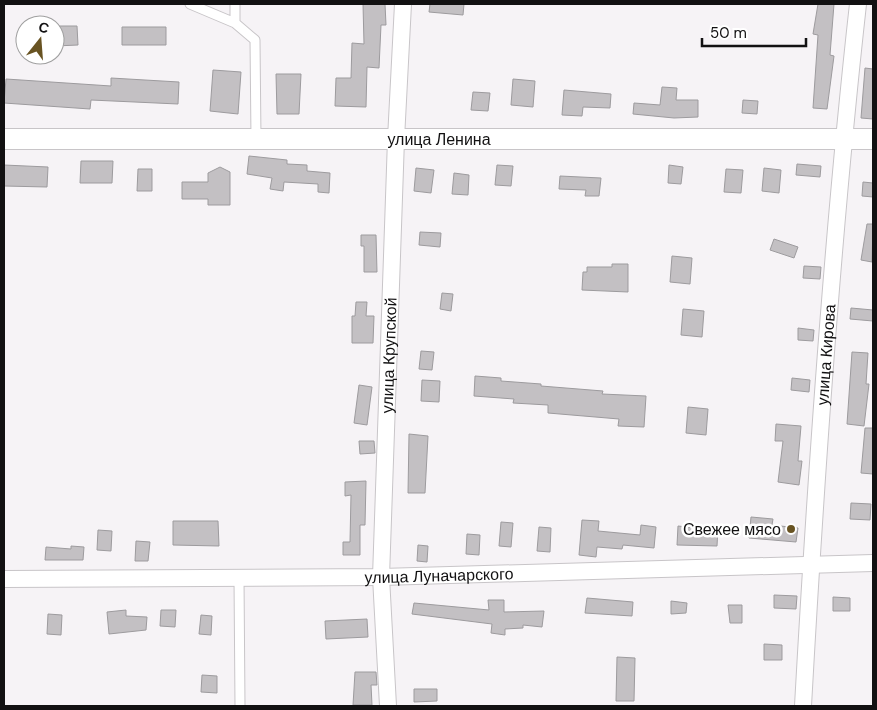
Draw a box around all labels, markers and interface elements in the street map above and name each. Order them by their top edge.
north arrow [15,15,65,65]
scale bar [702,15,806,47]
text: С [36,17,51,38]
text: 50 m [710,23,747,43]
street label: улица Ленина [387,129,491,150]
street label: улица Крупской [376,297,401,414]
street label: улица Кирова [811,303,840,406]
place label: Свежее мясо [683,519,781,540]
marker: Свежее мясо [785,523,797,535]
street label: улица Луначарского [364,563,514,588]

